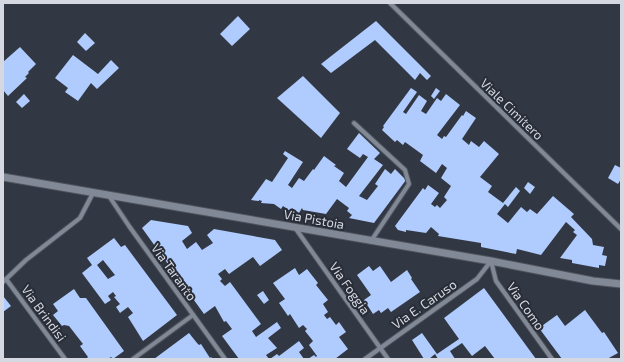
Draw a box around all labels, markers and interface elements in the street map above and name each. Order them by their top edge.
street label: Viale Cimitero [477,75,547,143]
street label: Via Pistoia [282,206,346,232]
street label: Via Taranto [148,240,200,304]
street label: Via Foggia [326,259,374,317]
street label: Via E. Caruso [388,276,460,332]
street label: Via Como [504,279,548,333]
street label: Via Brindisi [18,282,70,344]

